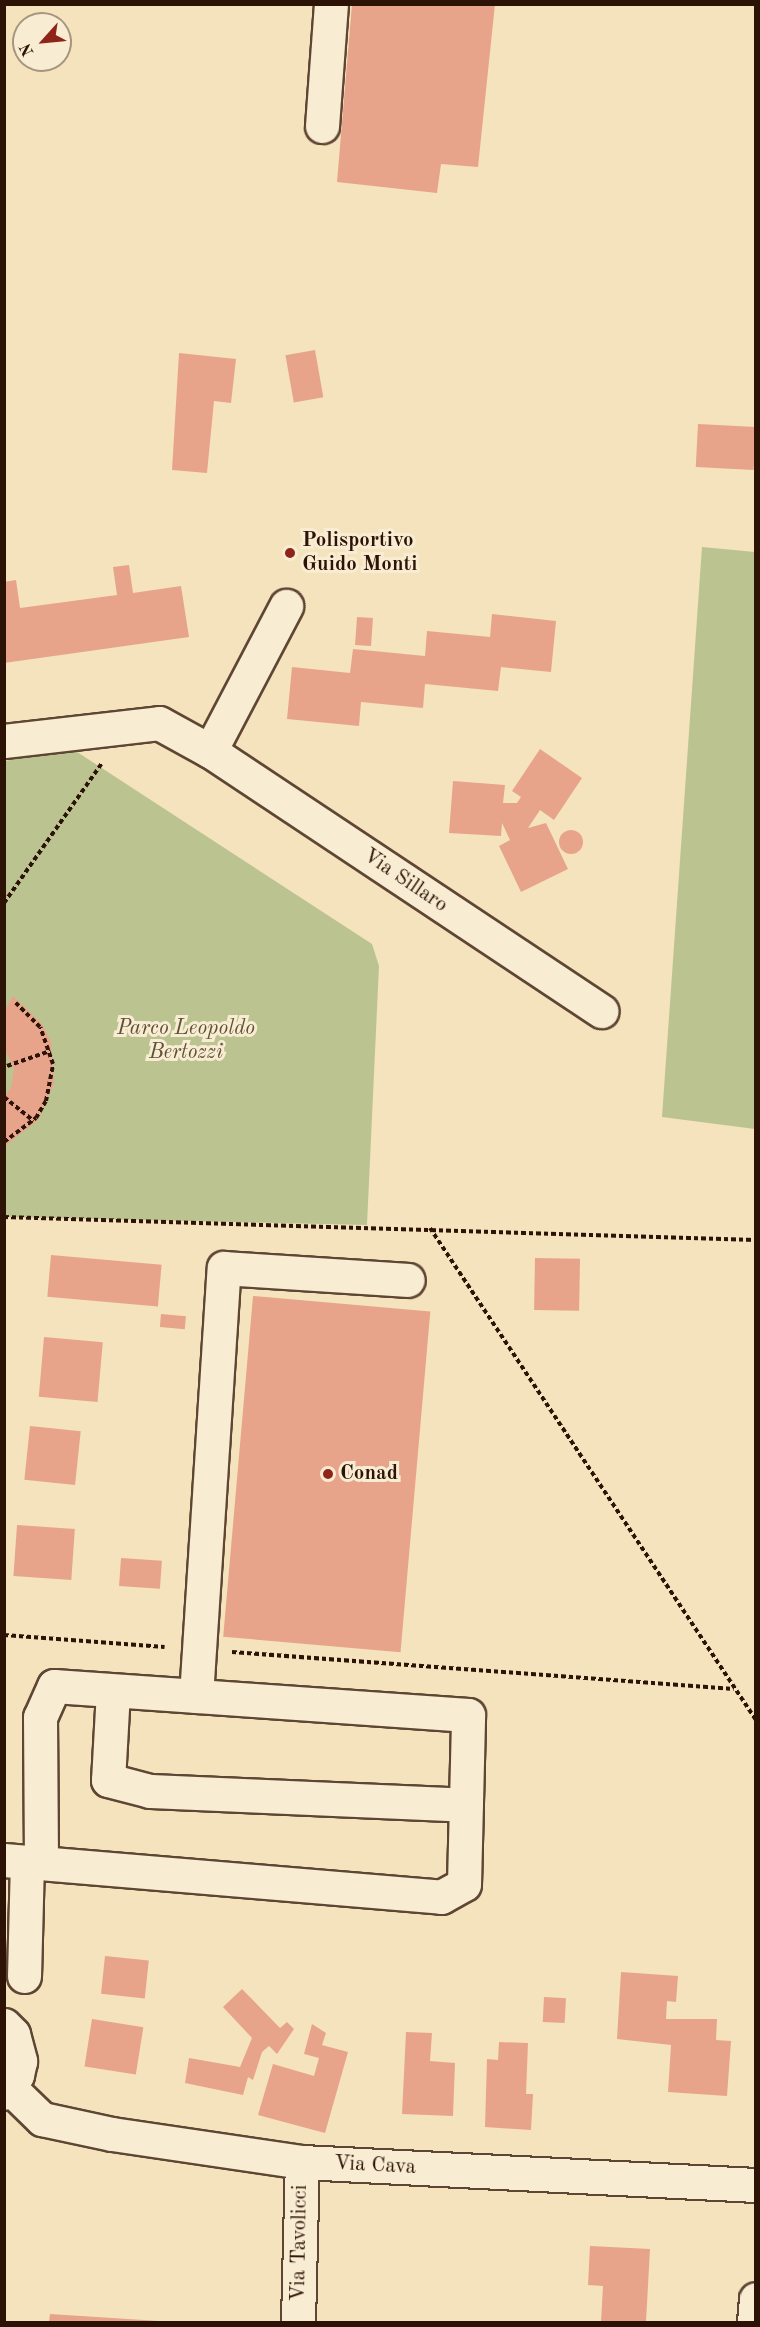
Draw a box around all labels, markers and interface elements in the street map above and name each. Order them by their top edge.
north arrow [12,12,72,72]
text: N [18,40,38,58]
place label: Polisportivo Guido Monti [302,528,417,578]
marker: Polisportivo Guido Monti [283,546,297,560]
street label: Via Sillaro [358,844,452,918]
park label: Parco Leopoldo Bertozzi [117,1016,255,1066]
place label: Conad [340,1461,398,1487]
marker: Conad [321,1467,335,1481]
street label: Via Cava [333,2151,417,2181]
street label: Via Tavolicci [286,2184,314,2302]

